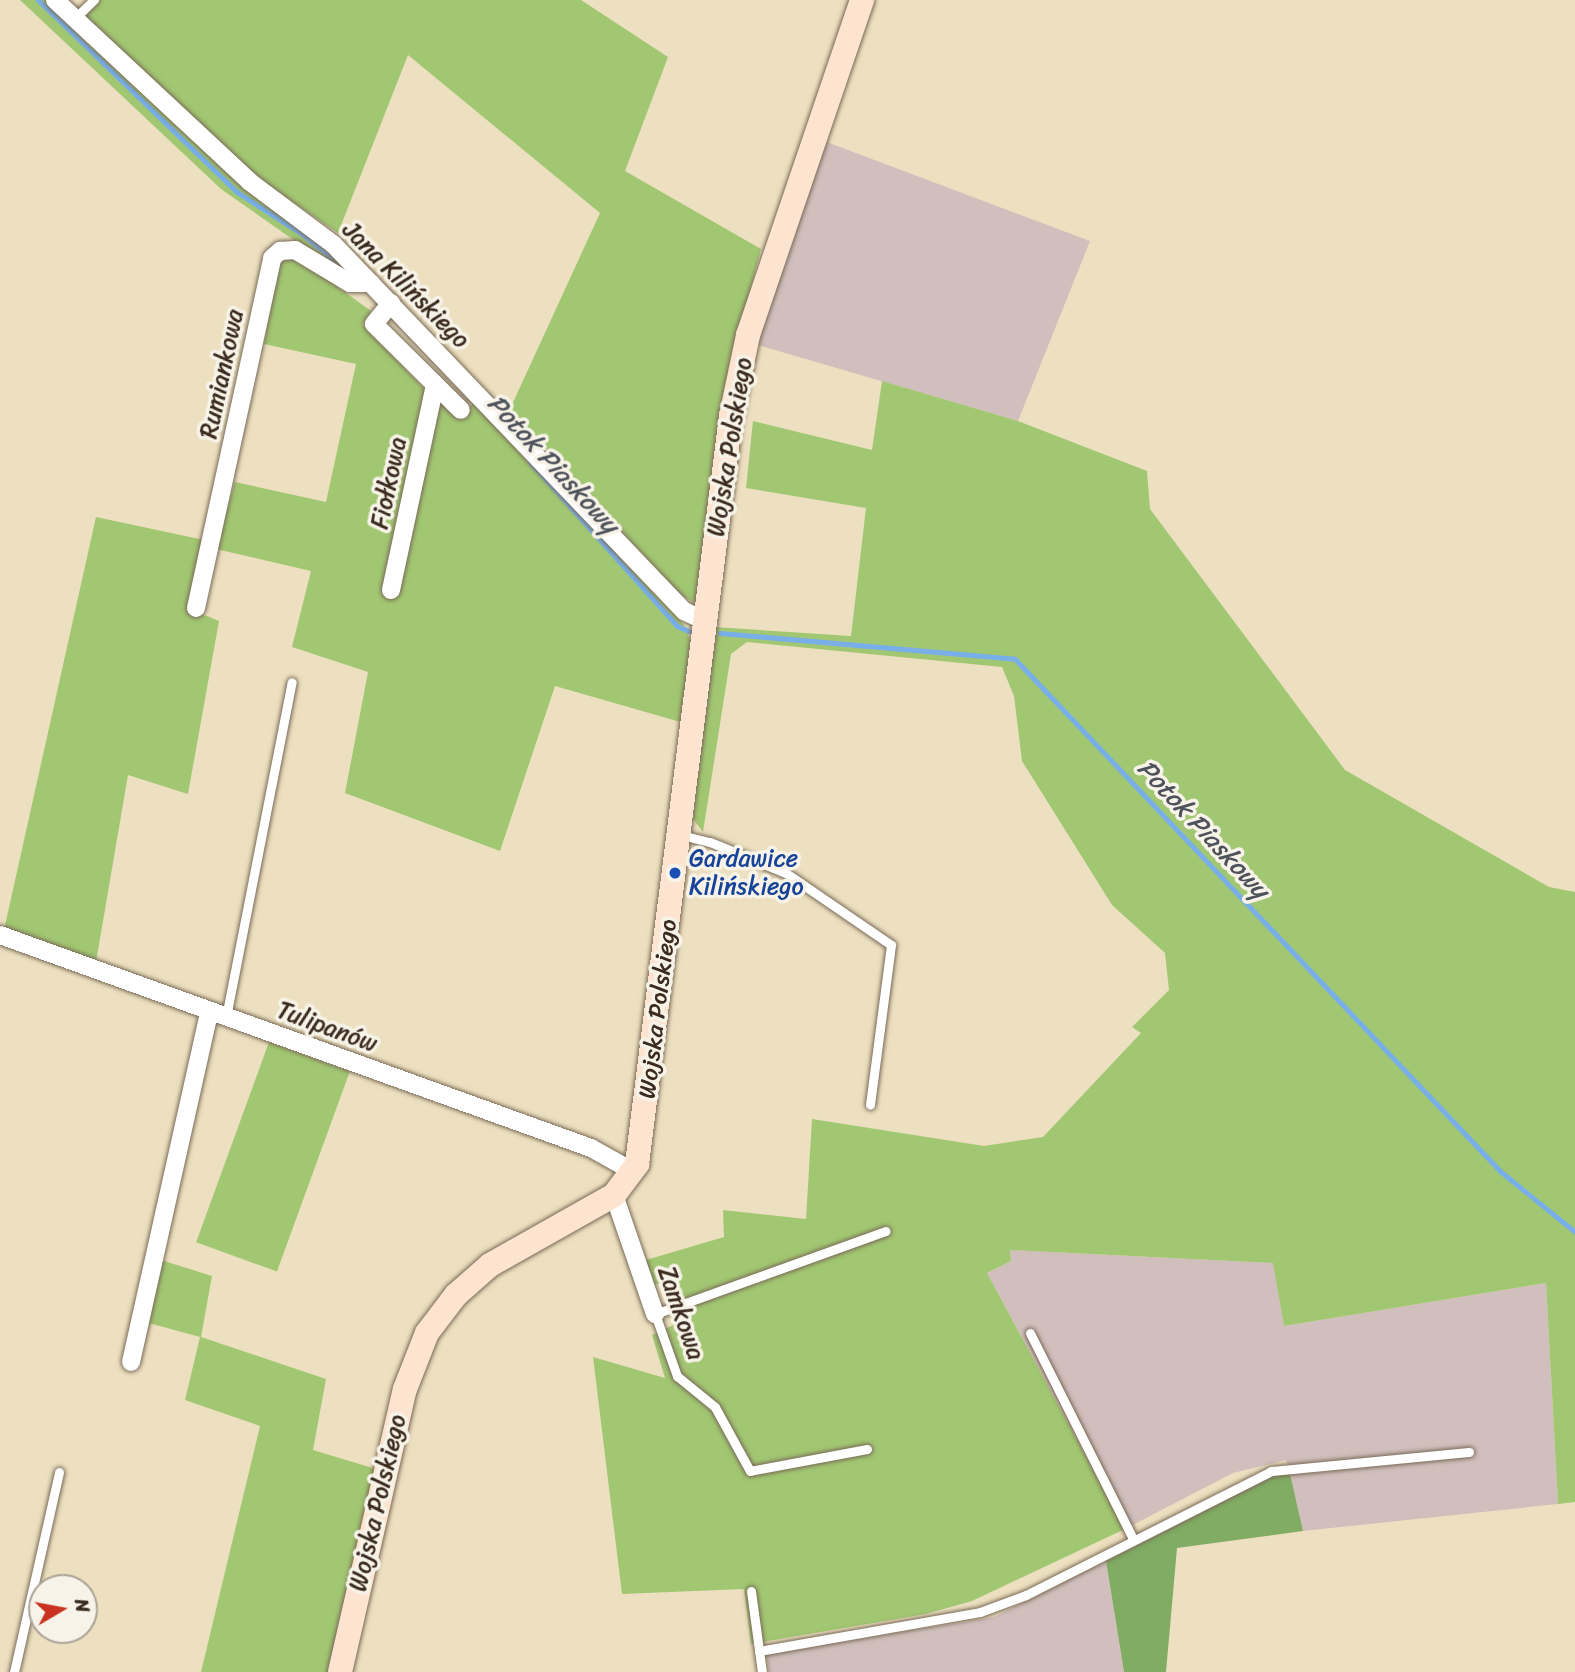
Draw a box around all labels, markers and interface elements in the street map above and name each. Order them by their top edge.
street label: Jana Kilińskiego [336,215,476,355]
street label: Rumiankowa [194,307,250,441]
street label: Wojska Polskiego [702,356,758,538]
water label: Potok Piaskowy [480,387,626,541]
street label: Fiołkowa [365,435,413,531]
water label: Potok Piaskowy [1130,752,1276,906]
place label: Gardawice Kilińskiego [689,845,804,901]
marker: Gardawice Kilińskiego [667,865,683,881]
street label: Wojska Polskiego [633,918,683,1100]
street label: Tulipanów [273,996,381,1058]
street label: Zamkowa [652,1262,710,1364]
street label: Wojska Polskiego [344,1412,412,1594]
north arrow [28,1574,98,1644]
text: N [65,1596,100,1615]

